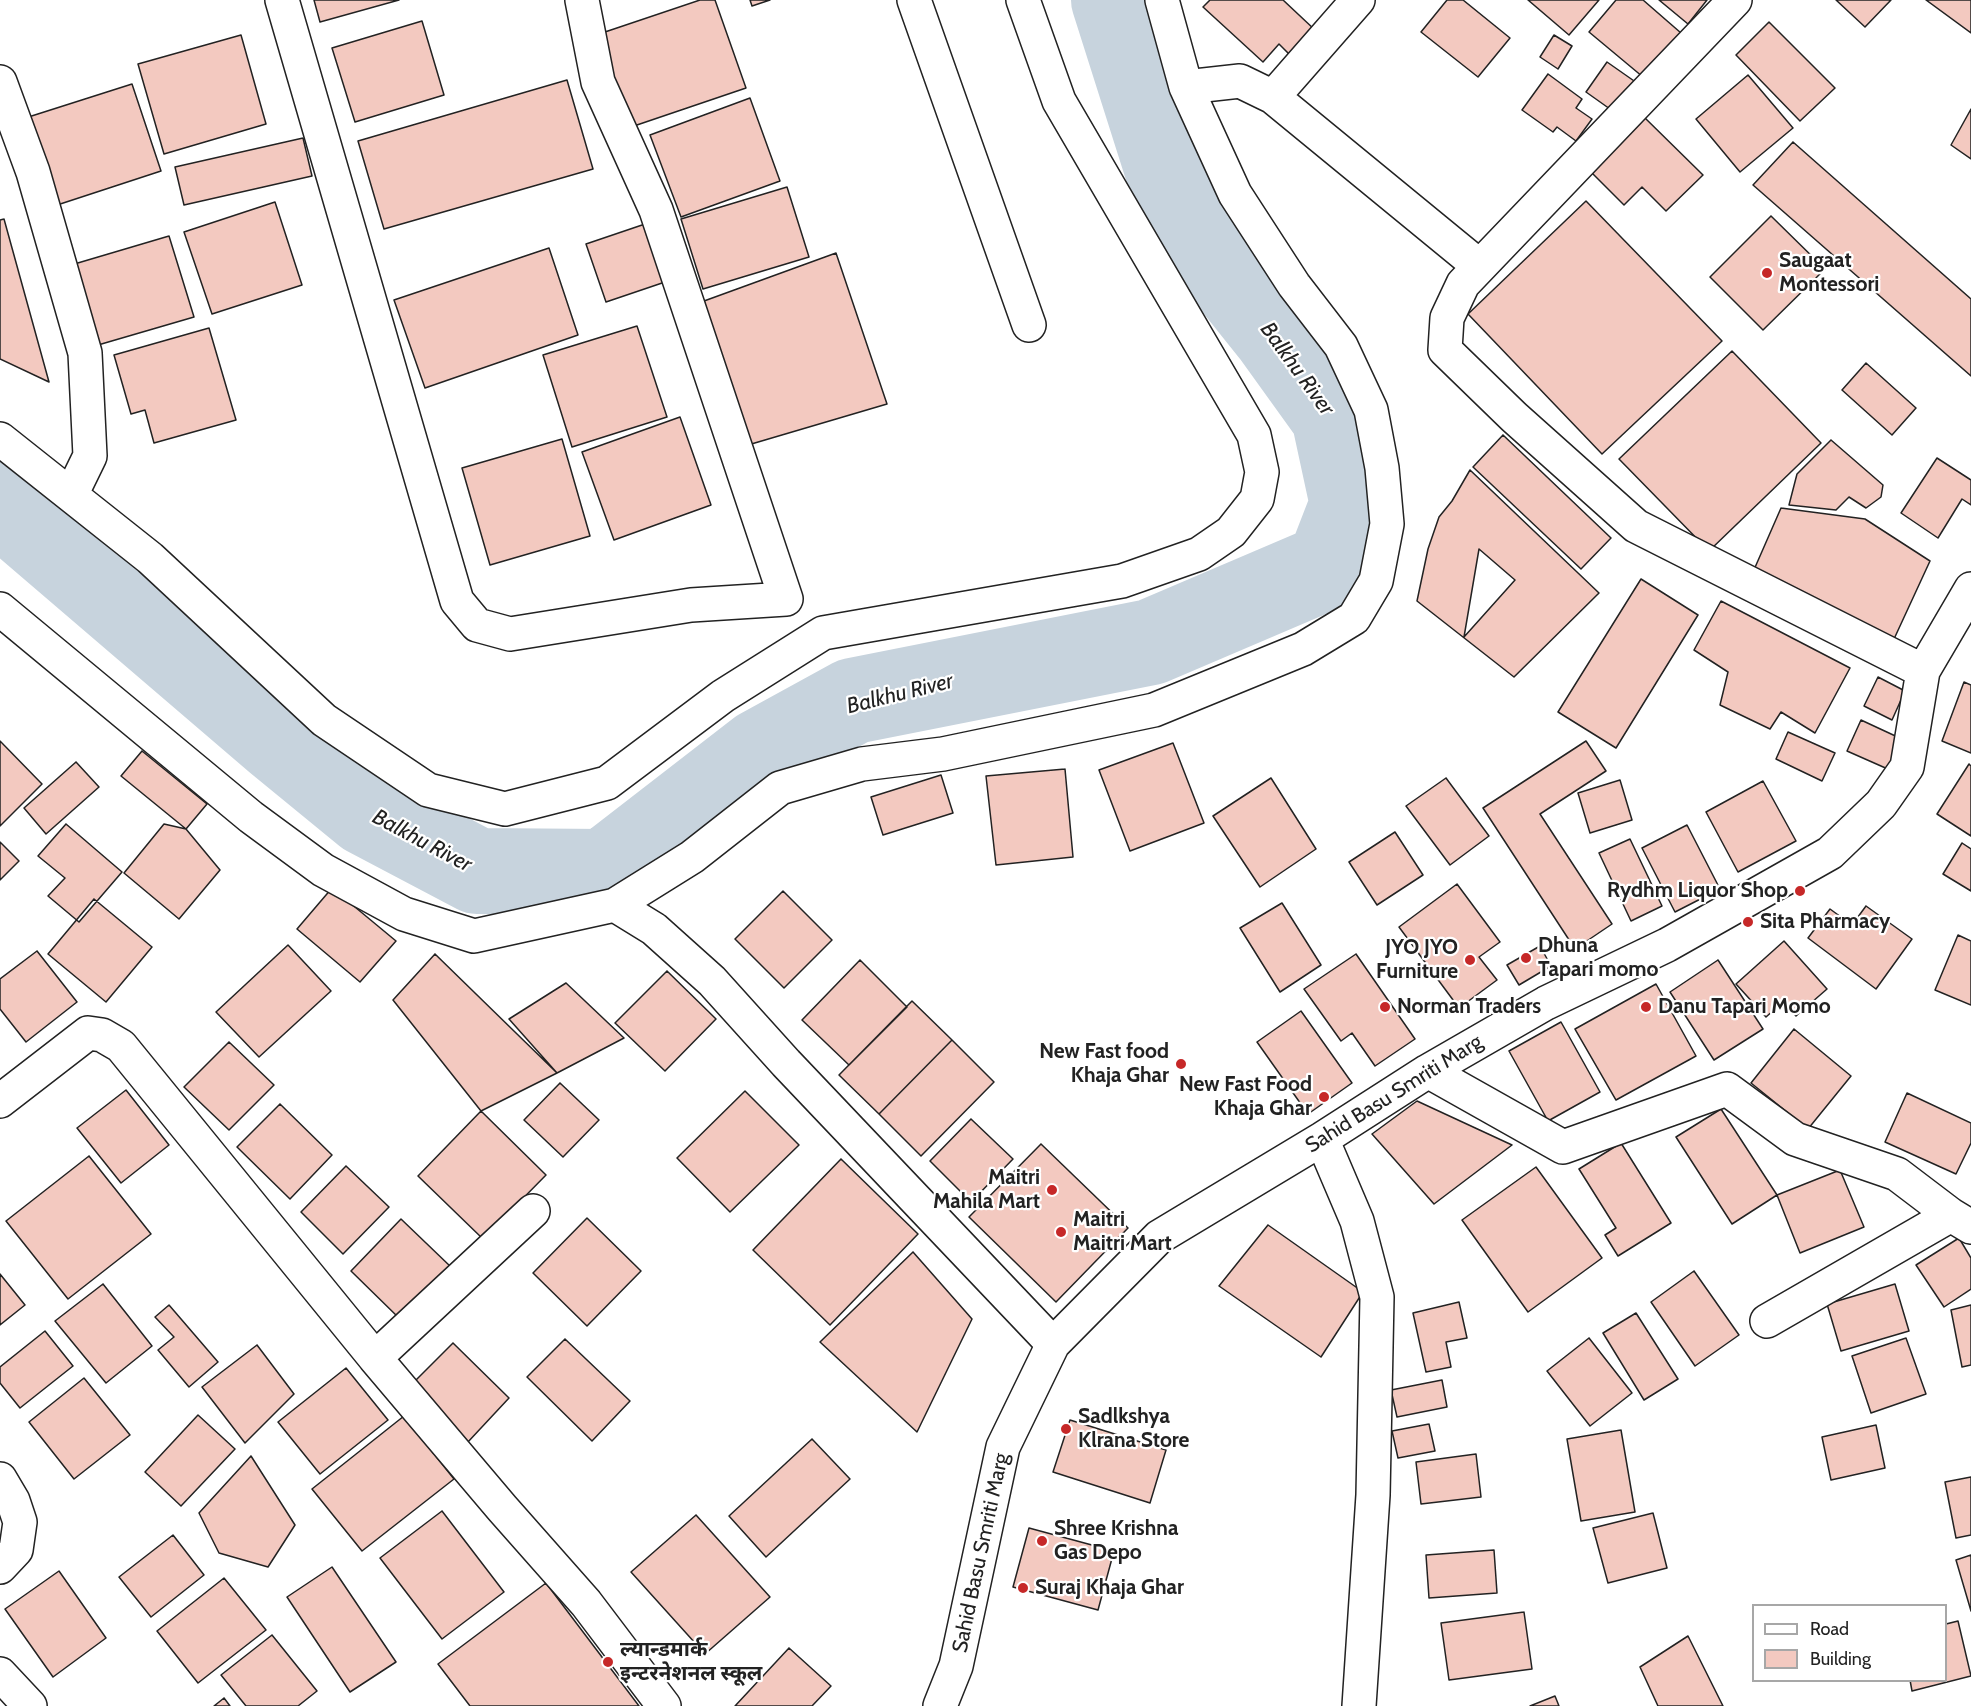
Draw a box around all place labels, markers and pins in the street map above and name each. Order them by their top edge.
place label: Saugaat Montessori [1779,248,1879,298]
marker: Saugaat Montessori [1760,266,1774,280]
place label: Rydhm Liquor Shop [1607,878,1788,904]
marker: Rydhm Liquor Shop [1793,884,1807,898]
place label: Sita Pharmacy [1760,909,1890,935]
marker: Sita Pharmacy [1741,915,1755,929]
place label: Dhuna Tapari momo [1538,933,1659,983]
place label: JYO JYO Furniture [1376,935,1458,985]
marker: Dhuna Tapari momo [1519,951,1533,965]
marker: JYO JYO Furniture [1463,953,1477,967]
place label: Norman Traders [1397,994,1541,1020]
place label: Danu Tapari Momo [1658,994,1831,1020]
marker: Norman Traders [1378,1000,1392,1014]
marker: Danu Tapari Momo [1639,1000,1653,1014]
place label: New Fast food Khaja Ghar [1039,1039,1169,1089]
marker: New Fast food Khaja Ghar [1174,1057,1188,1071]
place label: New Fast Food Khaja Ghar [1179,1072,1312,1122]
marker: New Fast Food Khaja Ghar [1317,1090,1331,1104]
place label: Maitri Mahila Mart [933,1165,1040,1215]
marker: Maitri Mahila Mart [1045,1183,1059,1197]
place label: Maitri Maitri Mart [1073,1207,1172,1257]
marker: Maitri Maitri Mart [1054,1225,1068,1239]
place label: Sadlkshya Klrana Store [1078,1404,1189,1454]
marker: Sadlkshya Klrana Store [1059,1422,1073,1436]
place label: Shree Krishna Gas Depo [1054,1516,1178,1566]
marker: Shree Krishna Gas Depo [1035,1534,1049,1548]
place label: Suraj Khaja Ghar [1035,1575,1184,1601]
marker: Suraj Khaja Ghar [1016,1581,1030,1595]
place label: ल्यान्डमार्क इन्टरनेशनल स्कूल [620,1637,762,1687]
marker: ल्यान्डमार्क इन्टरनेशनल स्कूल [601,1655,615,1669]

